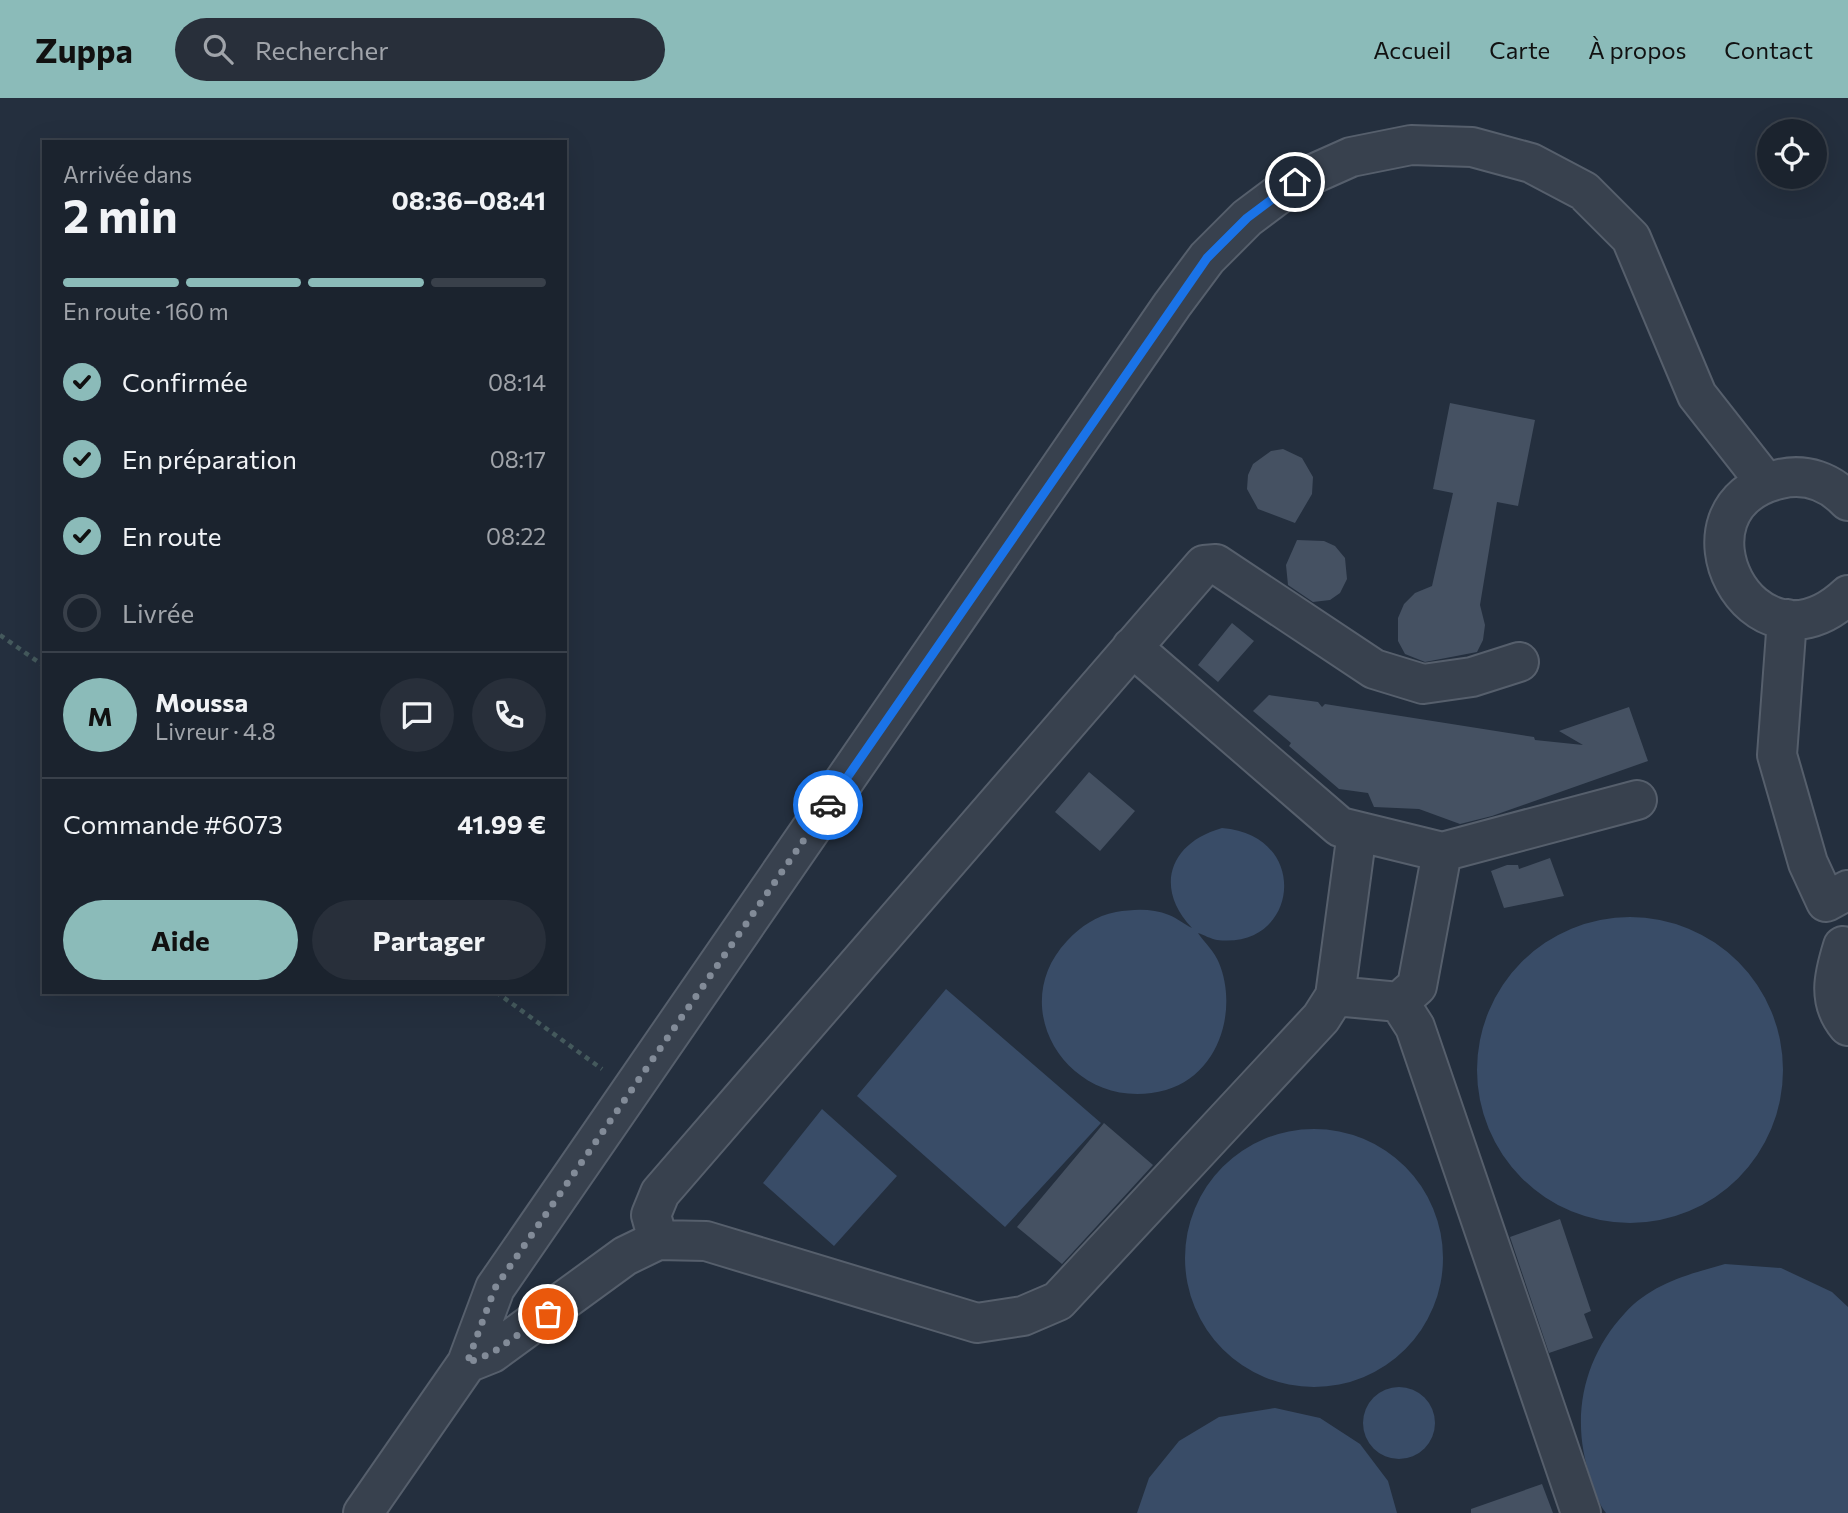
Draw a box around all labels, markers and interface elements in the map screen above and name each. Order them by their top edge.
search box [175,18,665,81]
text: Zuppa [35,29,133,70]
icon: search [199,30,237,68]
text: Rechercher [255,34,389,65]
text: Accueil [1373,35,1451,64]
text: Carte [1489,35,1550,64]
text: À propos [1588,35,1686,64]
text: Contact [1724,35,1813,64]
map controls [1757,119,1827,189]
button: locate [1757,119,1827,189]
pin [1265,152,1325,212]
text: Arrivée dans [63,160,192,188]
icon: home [1276,163,1314,201]
text: 08:36–08:41 [391,184,546,215]
text: 2 min [63,186,178,242]
text: En route · 160 m [63,297,229,325]
icon: check [63,363,101,401]
text: Confirmée [122,366,248,397]
text: 08:14 [488,368,546,396]
icon: check [63,440,101,478]
text: En préparation [122,443,297,474]
text: 08:17 [490,445,546,473]
icon: check [63,517,101,555]
text: En route [122,520,222,551]
text: 08:22 [486,522,546,550]
text: Livrée [122,597,194,628]
button: chat [380,678,454,752]
button: phone [472,678,546,752]
text: Moussa [155,686,248,717]
text: M [87,700,113,731]
text: Livreur · 4.8 [155,717,276,745]
courier [793,770,863,840]
icon: car [809,786,847,824]
text: Commande #6073 [63,808,283,839]
text: 41.99 € [457,808,546,839]
button: Aide [63,900,298,980]
button: Partager [312,900,546,980]
pin [518,1284,578,1344]
icon: bag [529,1295,567,1333]

